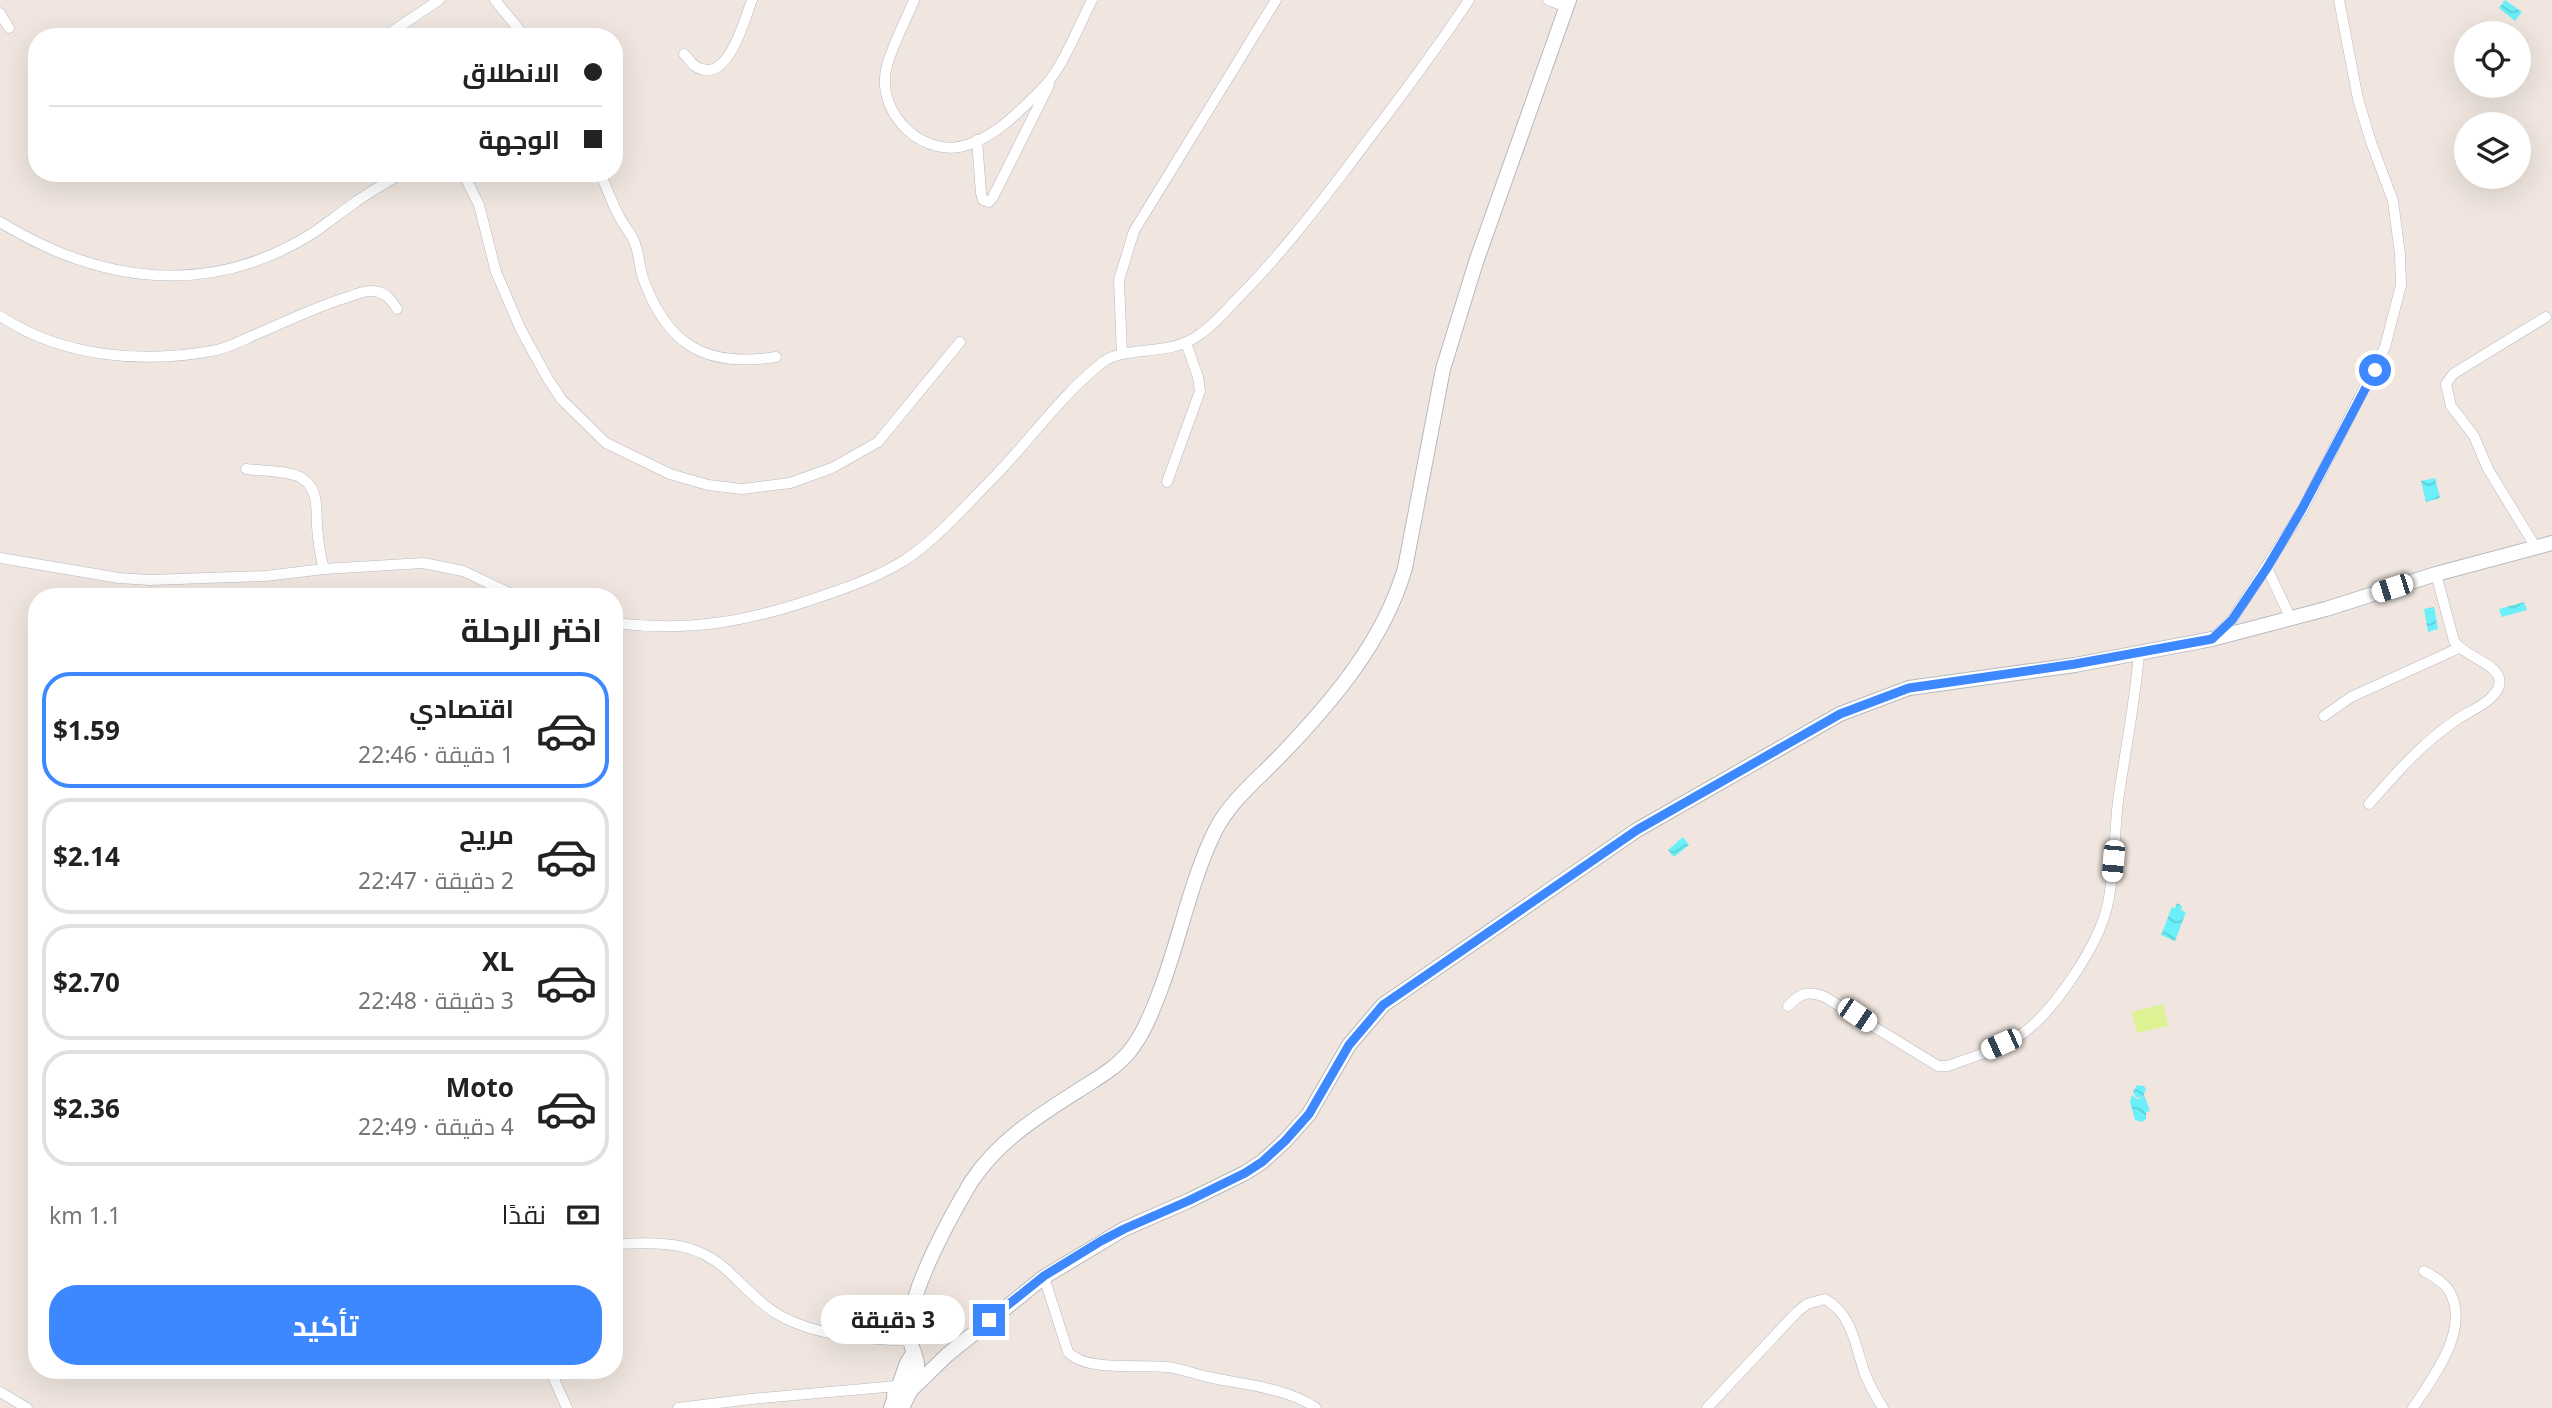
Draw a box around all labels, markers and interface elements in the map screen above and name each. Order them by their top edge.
map controls [2454,21,2531,189]
button: locate [2454,21,2531,98]
text: الانطلاق [462,54,560,90]
button: layers [2454,112,2531,189]
text: الوجهة [479,121,560,157]
route start [2359,354,2391,386]
car [2369,572,2416,604]
text: اختر الرحلة [461,608,602,651]
text: اقتصادي [409,690,514,726]
icon: car [535,699,598,762]
text: $1.59 [53,712,120,748]
text: 1 دقيقة · 22:46 [358,738,514,770]
text: مريح [459,816,514,852]
icon: car [535,825,598,888]
text: $2.14 [53,838,120,874]
car [2101,839,2126,883]
text: 2 دقيقة · 22:47 [358,864,514,896]
text: XL [482,943,514,979]
icon: car [535,951,598,1014]
text: $2.70 [53,964,120,1000]
text: 3 دقيقة · 22:48 [358,984,514,1016]
car [1834,995,1881,1035]
car [1978,1026,2025,1062]
text: Moto [446,1069,514,1105]
icon: car [535,1077,598,1140]
text: $2.36 [53,1090,120,1126]
text: 4 دقيقة · 22:49 [358,1110,514,1142]
text: نقدًا [502,1196,546,1232]
icon: cash [564,1196,602,1234]
text: 1.1 km [49,1199,121,1231]
button: تأكيد [49,1285,602,1365]
callout: 3 دقيقة [821,1296,964,1344]
text: 3 دقيقة [851,1303,935,1335]
route end [973,1304,1005,1336]

